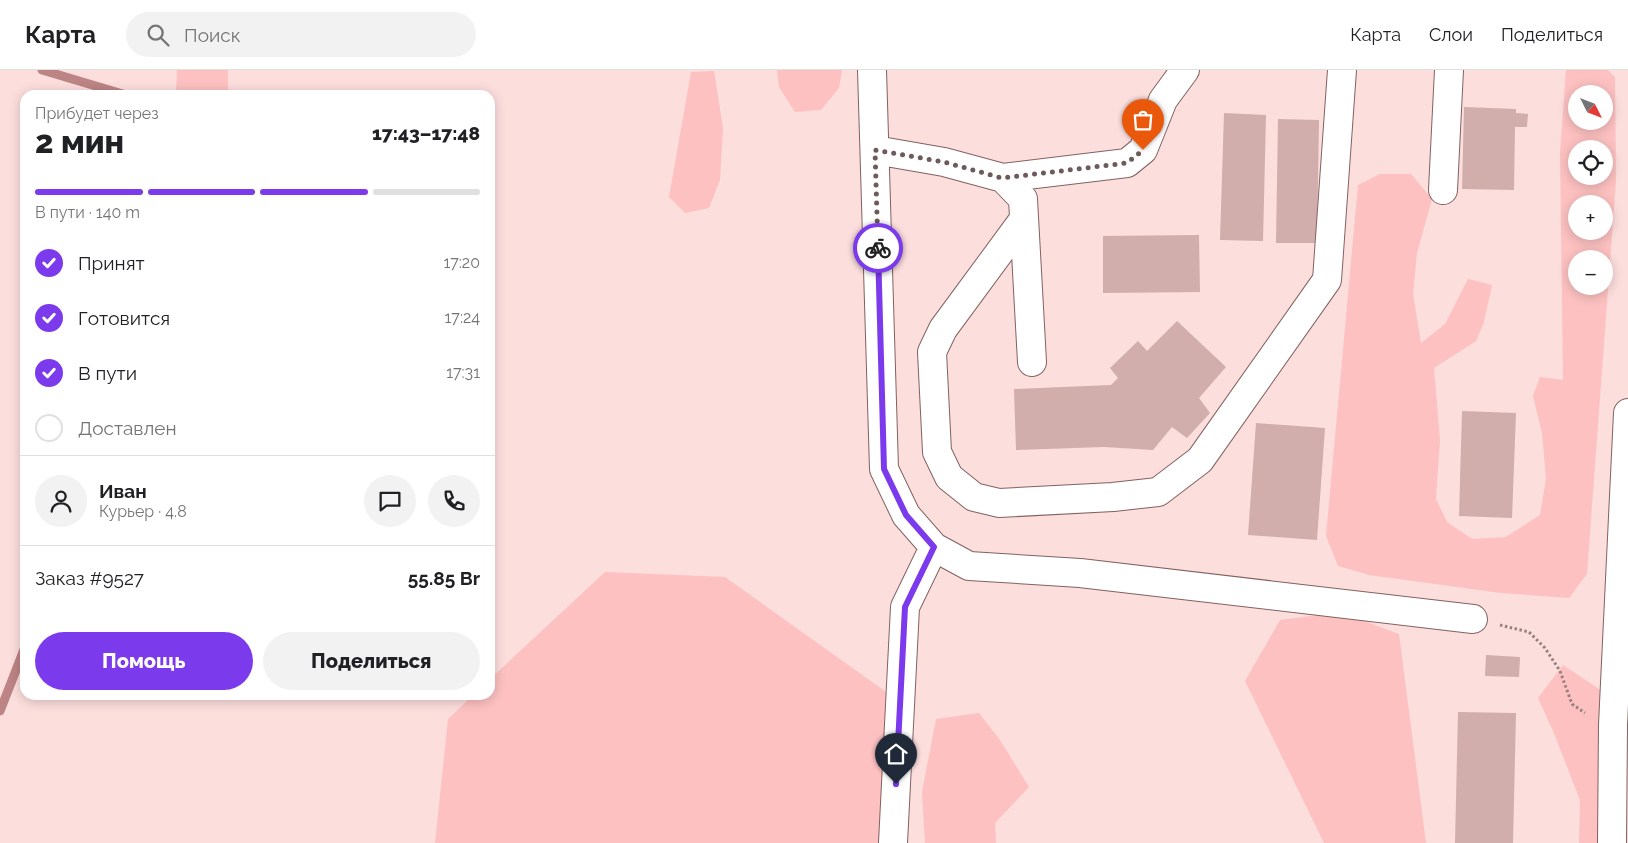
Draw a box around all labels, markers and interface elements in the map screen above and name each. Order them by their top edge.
search box [126,12,476,57]
text: Карта [25,20,96,49]
icon: search [144,21,172,49]
text: Поиск [184,24,241,46]
text: Карта [1350,24,1401,45]
text: Слои [1429,24,1473,45]
text: Поделиться [1501,24,1603,45]
north arrow [1568,85,1612,130]
map controls [1568,85,1613,295]
pin [1122,99,1164,150]
text: Прибудет через [35,104,159,123]
icon: bag [1129,106,1157,134]
text: 17:43–17:48 [372,122,480,144]
text: 2 мин [35,123,124,160]
button: locate [1568,140,1613,185]
button: + [1568,195,1613,240]
text: В пути · 140 m [35,203,140,222]
courier [853,223,903,273]
icon: bike [864,234,892,262]
icon: check [35,249,63,277]
button: − [1568,250,1613,295]
text: Принят [78,252,145,274]
text: 17:20 [444,253,480,272]
icon: check [35,304,63,332]
text: Готовится [78,307,170,329]
text: 17:24 [445,308,480,327]
icon: check [35,359,63,387]
text: В пути [78,362,137,384]
text: 17:31 [446,363,480,382]
text: Доставлен [78,417,177,439]
button: person [35,475,87,527]
button: chat [364,475,416,527]
button: phone [428,475,480,527]
text: Иван [99,480,147,502]
text: Курьер · 4.8 [99,502,187,521]
text: Заказ #9527 [35,567,144,589]
text: 55.85 Br [408,567,480,589]
button: Помощь [35,632,253,690]
button: Поделиться [263,632,480,690]
pin [875,733,917,784]
icon: home [882,740,910,768]

